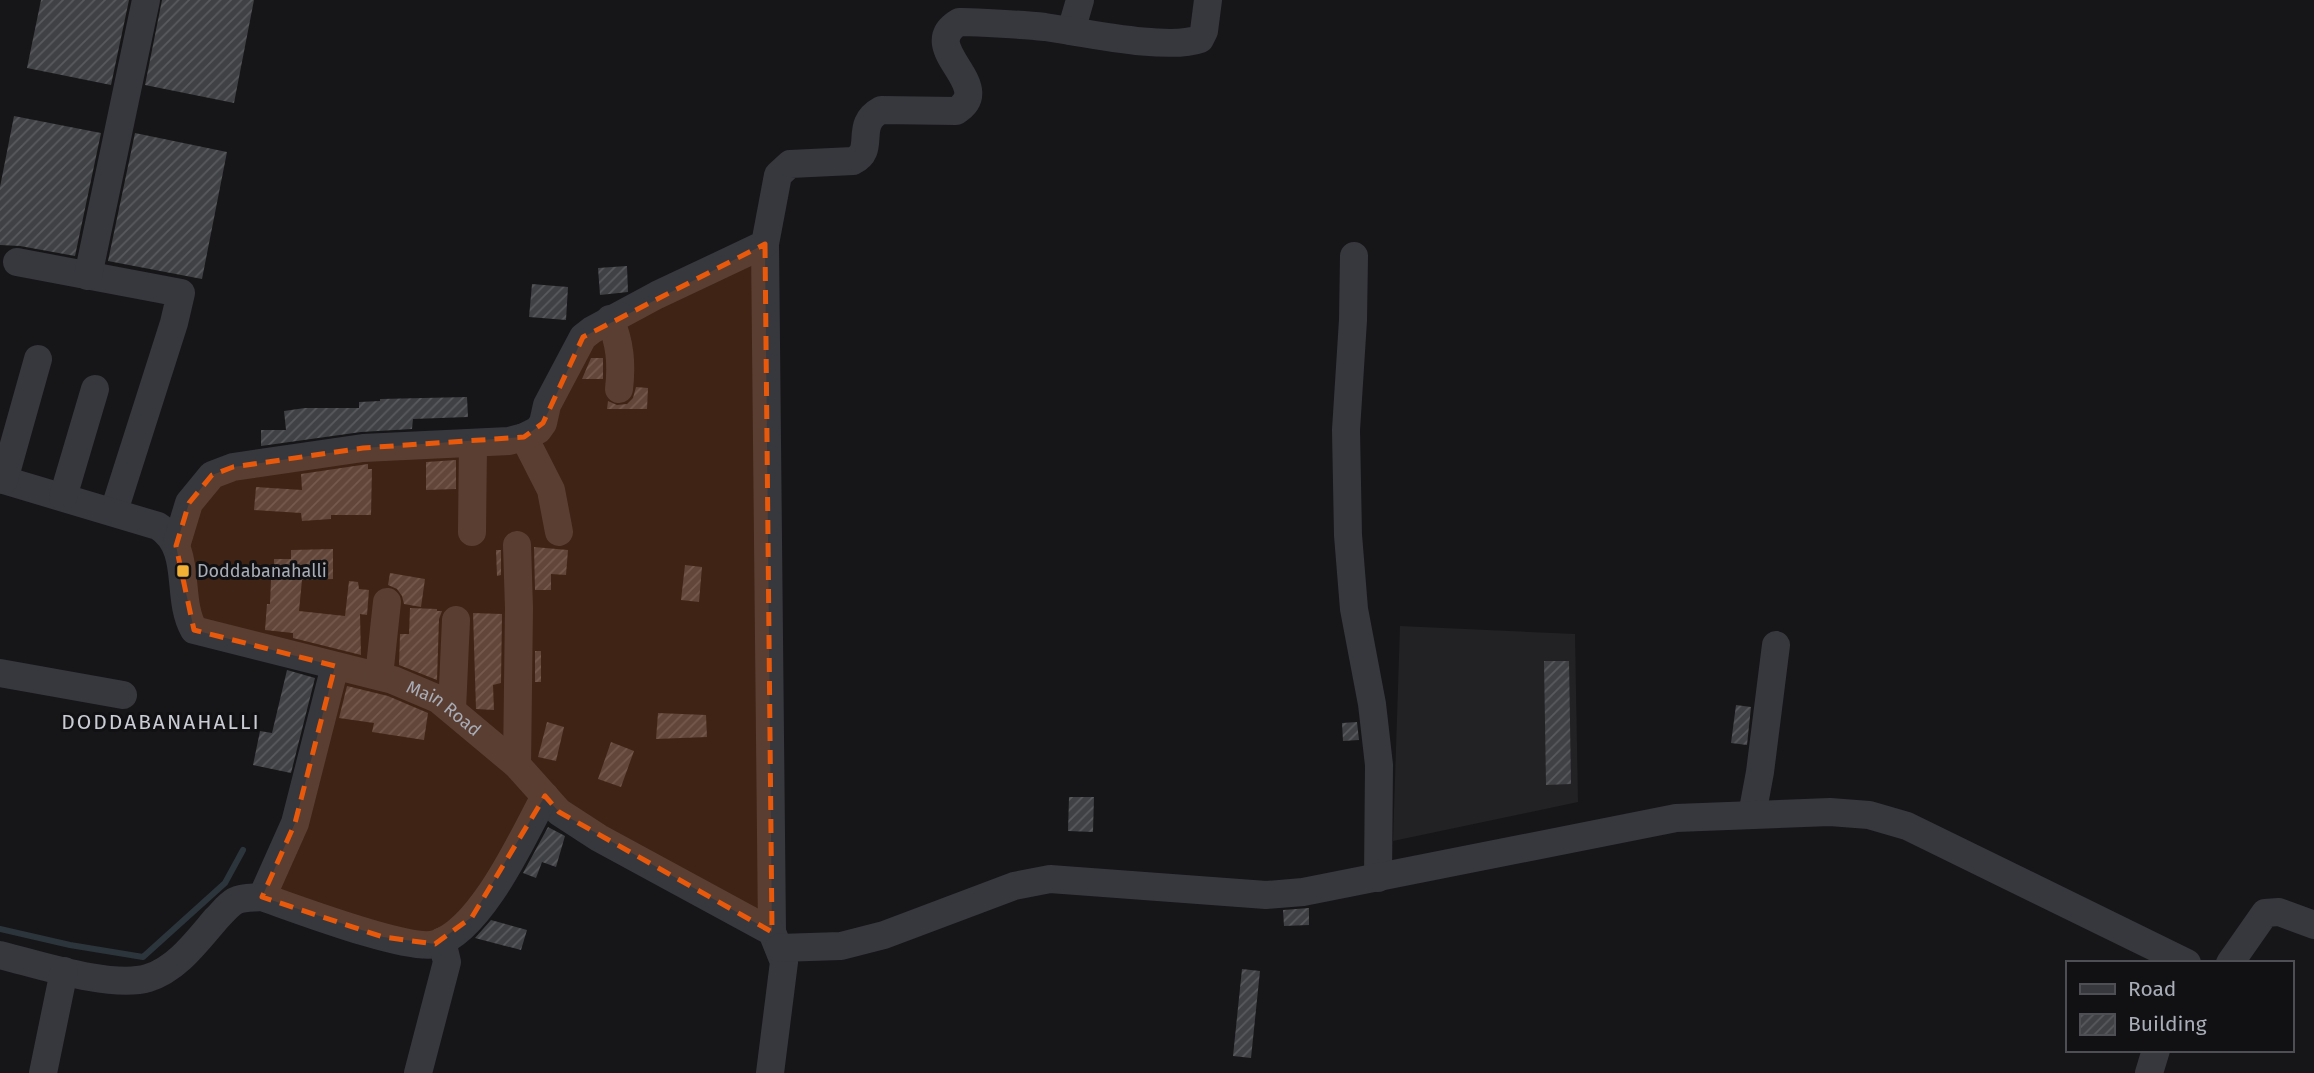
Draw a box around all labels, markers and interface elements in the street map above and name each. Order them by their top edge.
place label: Doddabanahalli [197,560,327,582]
marker: Doddabanahalli [175,563,191,579]
street label: Main Road [403,676,485,741]
district label: DODDABANAHALLI [61,709,261,735]
legend [2066,961,2293,1052]
text: Road [2128,976,2176,1002]
text: Building [2128,1011,2207,1037]

